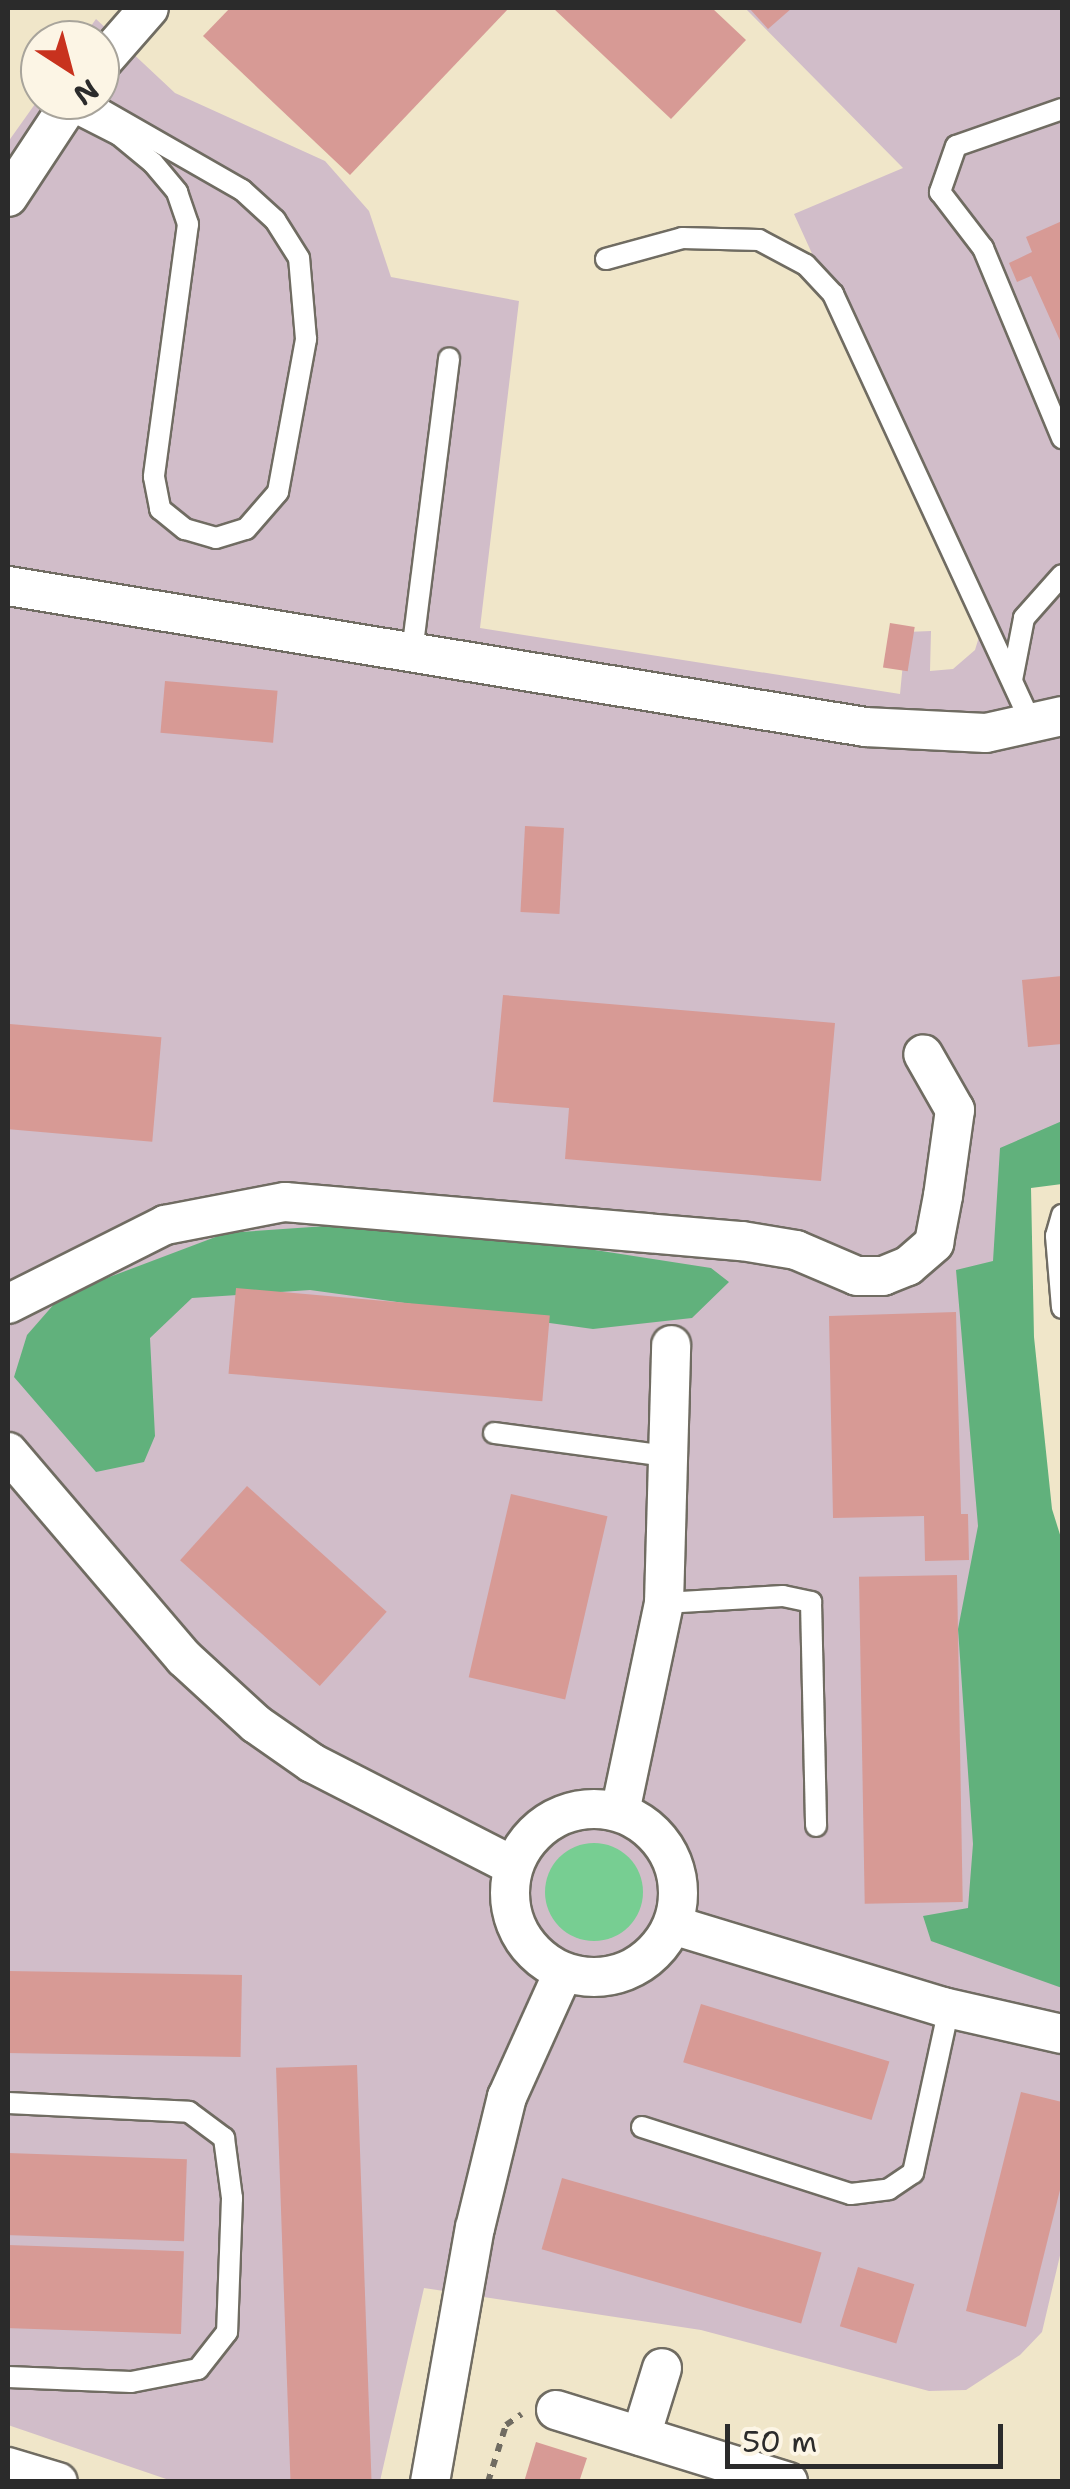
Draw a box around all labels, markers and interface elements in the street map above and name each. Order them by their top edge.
north arrow [20,20,120,120]
text: N [66,71,107,115]
scale bar [730,2404,1008,2466]
text: 50 m [742,2421,817,2462]

